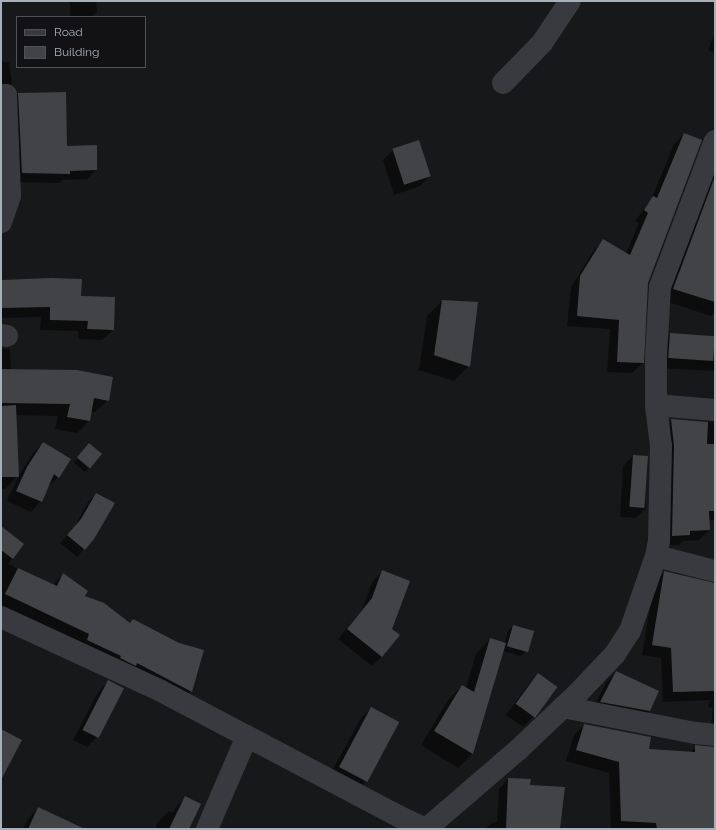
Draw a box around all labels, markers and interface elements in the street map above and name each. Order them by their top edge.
legend [16,16,146,68]
text: Road [54,25,83,39]
text: Building [54,45,100,59]

